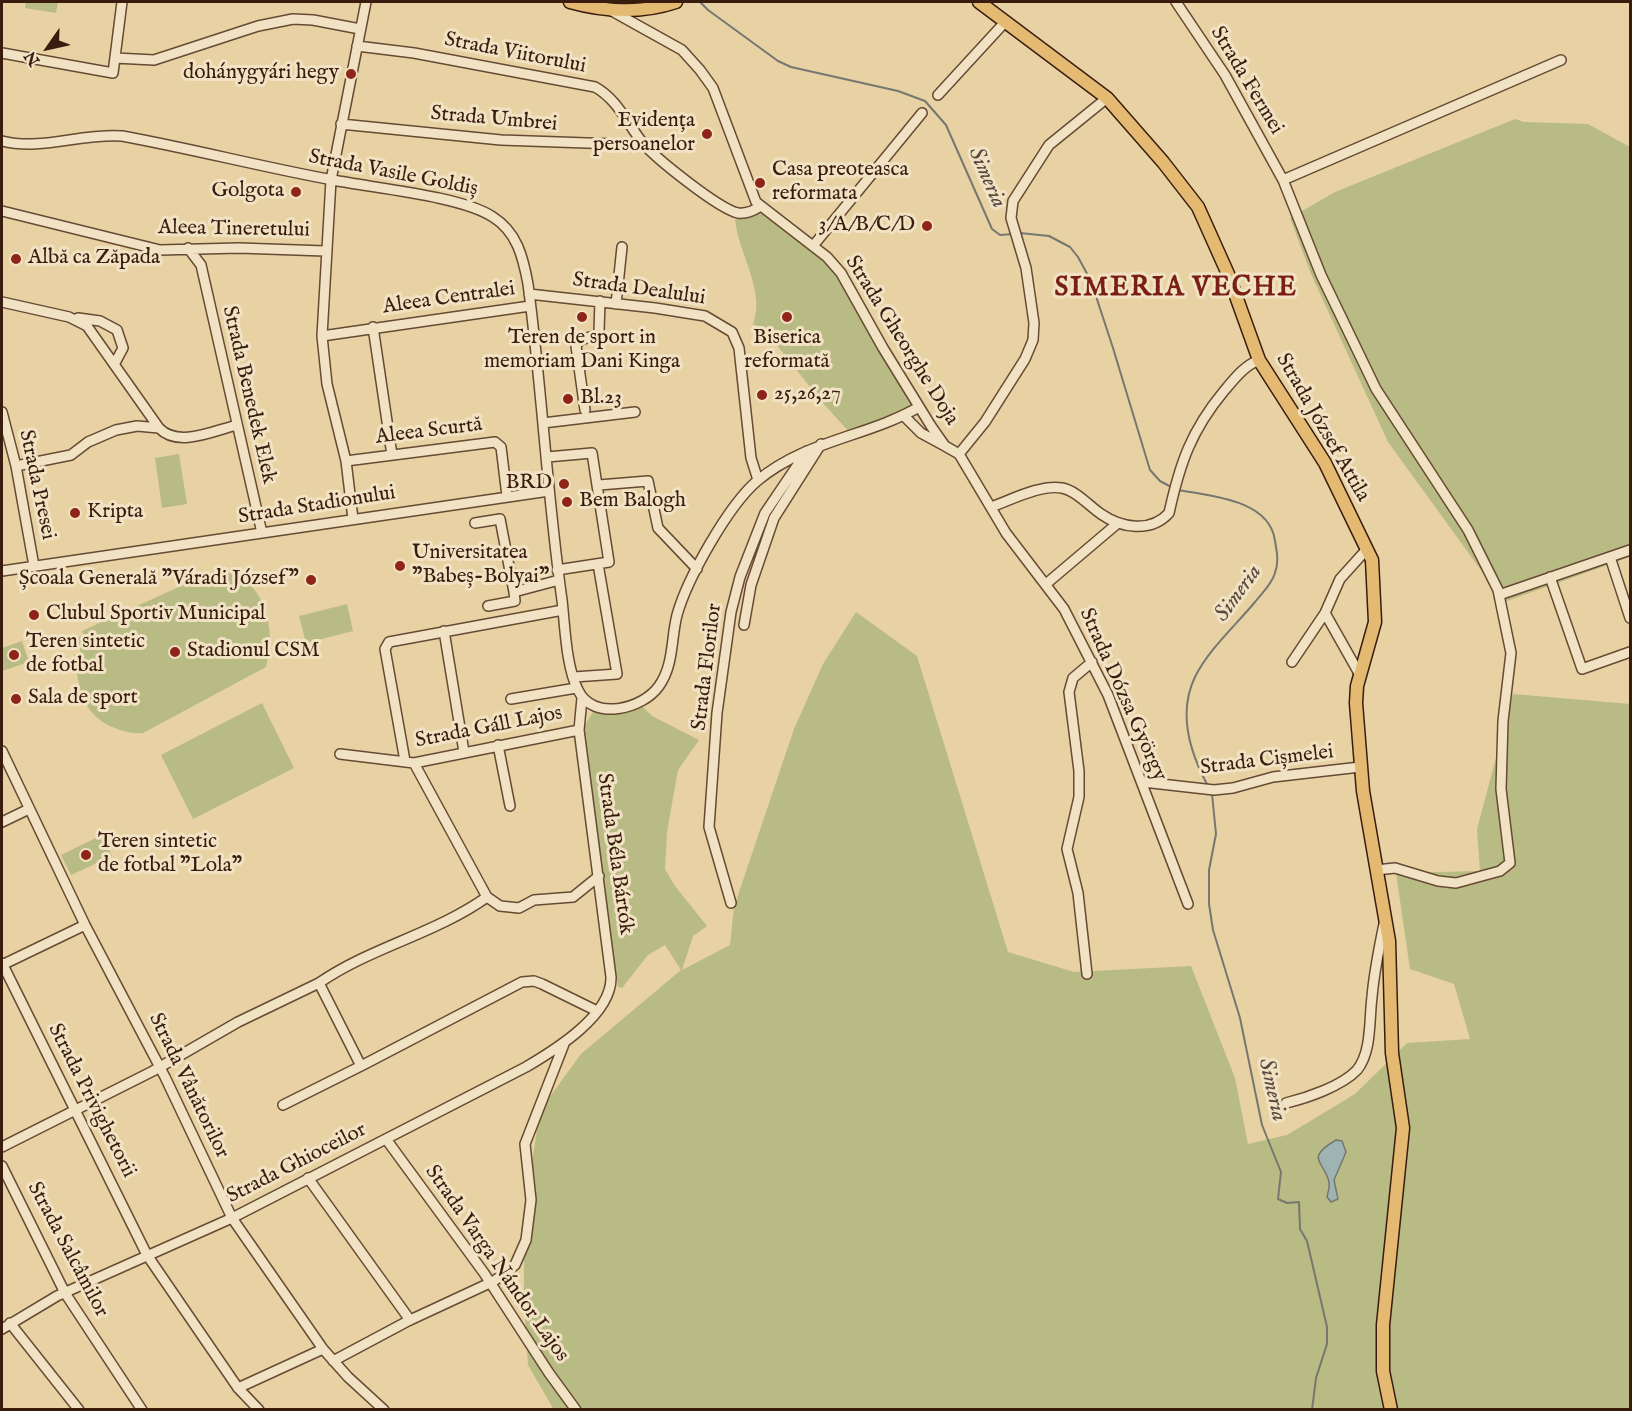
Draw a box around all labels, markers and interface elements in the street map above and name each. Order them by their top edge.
north arrow [18,18,78,78]
street label: Strada Fermei [1204,22,1288,140]
street label: Strada Viitorului [442,28,588,80]
text: N [21,47,45,69]
place label: dohánygyári hegy [183,61,339,87]
marker: dohánygyári hegy [344,67,358,81]
street label: Strada Umbrei [430,102,558,138]
place label: Evidența persoanelor [593,109,695,159]
marker: Evidența persoanelor [700,127,714,141]
water label: Simeria [961,144,1011,212]
street label: Strada Vasile Goldiș [306,145,480,203]
place label: Casa preoteasca reformata [772,158,908,208]
marker: Casa preoteasca reformata [753,176,767,190]
place label: Golgota [211,179,284,205]
marker: Golgota [289,185,303,199]
place label: 3/A/B/C/D [819,213,915,239]
street label: Aleea Tineretului [158,216,310,244]
marker: 3/A/B/C/D [920,219,934,233]
place label: Albă ca Zăpada [28,246,160,272]
marker: Albă ca Zăpada [9,252,23,266]
street label: Strada Gheorghe Doja [839,252,963,430]
street label: Strada Dealului [571,268,707,312]
district label: SIMERIA VECHE [1055,273,1297,305]
street label: Aleea Centralei [381,277,517,321]
street label: Strada Benedek Elek [215,304,281,486]
marker: Teren de sport in memoriam Dani Kinga [575,310,589,324]
marker: Biserica reformată [780,310,794,324]
place label: Teren de sport in memoriam Dani Kinga [484,326,680,376]
place label: Biserica reformată [744,326,830,376]
street label: Strada József Attila [1269,349,1375,507]
place label: 25,26,27 [774,382,841,408]
place label: Bl.23 [580,386,622,412]
marker: 25,26,27 [755,388,769,402]
marker: Bl.23 [561,392,575,406]
street label: Aleea Scurtă [374,413,484,451]
street label: Strada Presei [12,428,60,542]
place label: BRD [506,471,552,497]
marker: BRD [557,477,571,491]
street label: Strada Stadionului [237,481,397,531]
place label: Bem Balogh [579,489,686,515]
marker: Bem Balogh [560,495,574,509]
place label: Kripta [87,500,143,526]
marker: Kripta [68,506,82,520]
place label: Universitatea "Babeș-Bolyai" [412,541,549,591]
marker: Universitatea "Babeș-Bolyai" [393,559,407,573]
water label: Simeria [1210,560,1268,628]
place label: Școala Generală "Váradi József" [19,567,299,593]
marker: Școala Generală "Váradi József" [304,573,318,587]
place label: Clubul Sportiv Municipal [46,602,266,628]
street label: Strada Florilor [688,602,728,732]
street label: Strada Dózsa György [1073,605,1171,785]
marker: Clubul Sportiv Municipal [27,608,41,622]
place label: Teren sintetic de fotbal [26,630,145,680]
place label: Stadionul CSM [187,639,320,665]
marker: Stadionul CSM [168,645,182,659]
marker: Teren sintetic de fotbal [7,648,21,662]
place label: Sala de sport [28,686,138,712]
marker: Sala de sport [9,692,23,706]
street label: Strada Gáll Lajos [413,701,565,755]
street label: Strada Cișmelei [1199,740,1335,782]
street label: Strada Béla Bártók [590,772,638,936]
place label: Teren sintetic de fotbal "Lola" [98,830,242,880]
marker: Teren sintetic de fotbal "Lola" [79,848,93,862]
street label: Strada Vânătorilor [142,1009,234,1163]
street label: Strada Privighetorii [41,1020,141,1182]
water label: Simeria [1251,1056,1291,1124]
street label: Strada Ghioceilor [223,1118,371,1210]
street label: Strada Varga Nándor Lajos [419,1161,573,1367]
street label: Strada Salcâmilor [21,1178,113,1322]

